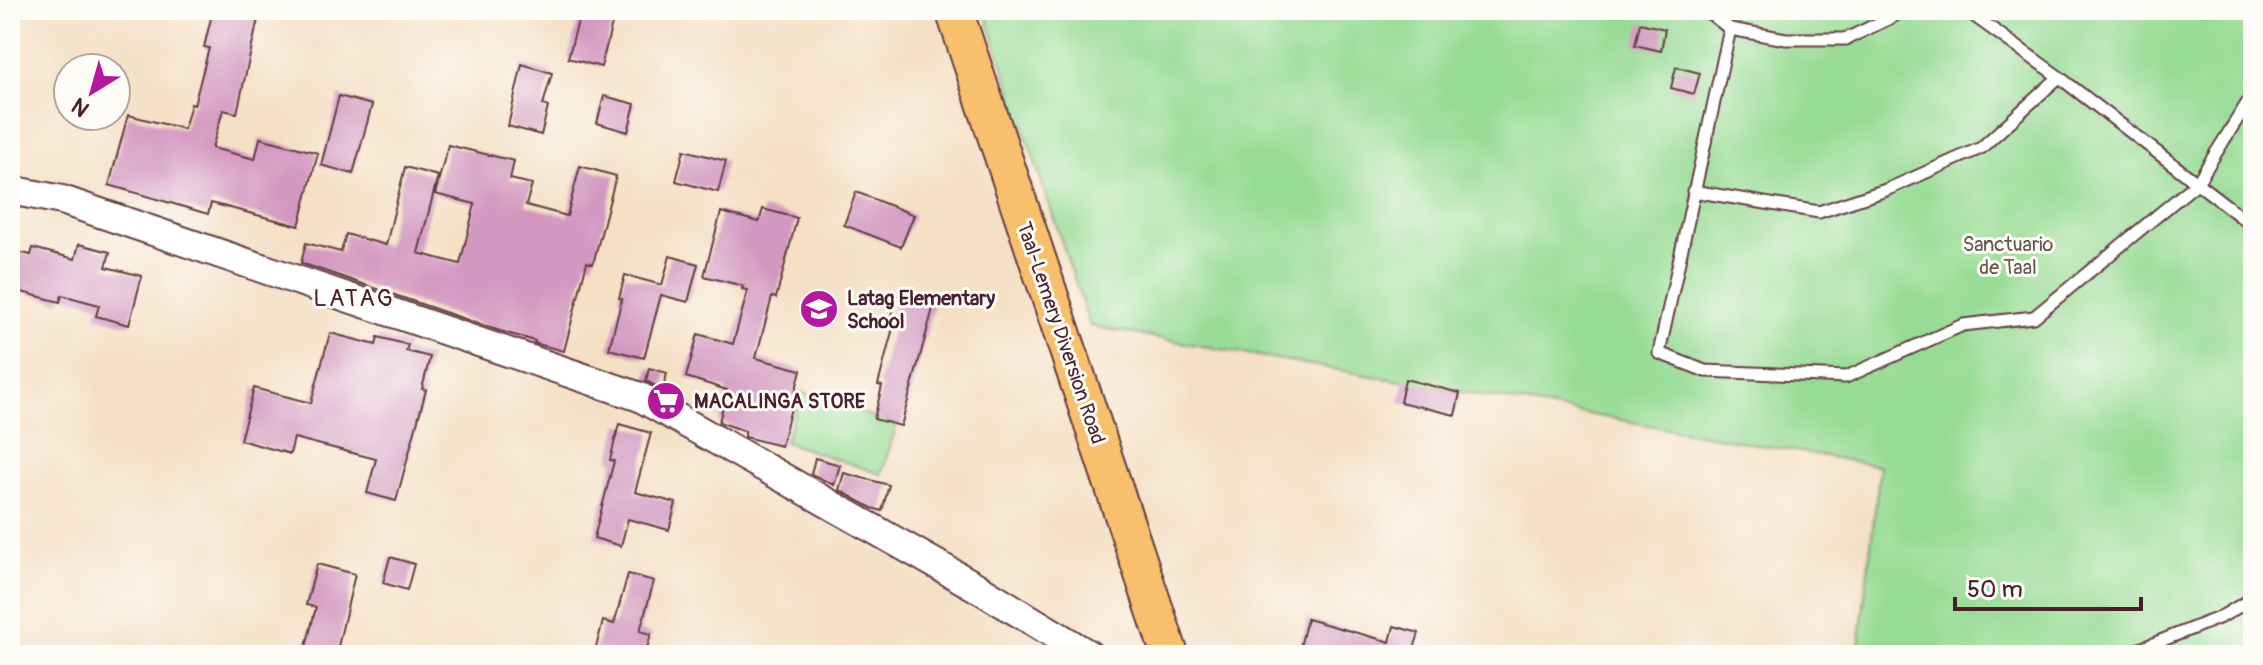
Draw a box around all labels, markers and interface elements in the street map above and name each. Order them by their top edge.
north arrow [52,52,132,132]
text: N [66,91,95,123]
street label: Taal-Lemery Diversion Road [1011,219,1111,447]
park label: Sanctuario de Taal [1963,232,2054,280]
district label: LATAG [313,284,395,313]
place label: Latag Elementary School [847,286,995,334]
school or university icon: Latag Elementary School [798,288,840,330]
supermarket icon: MACALINGA STORE [645,380,687,422]
place label: MACALINGA STORE [694,389,866,414]
scale bar [1955,561,2141,611]
text: 50 m [1967,575,2023,604]

